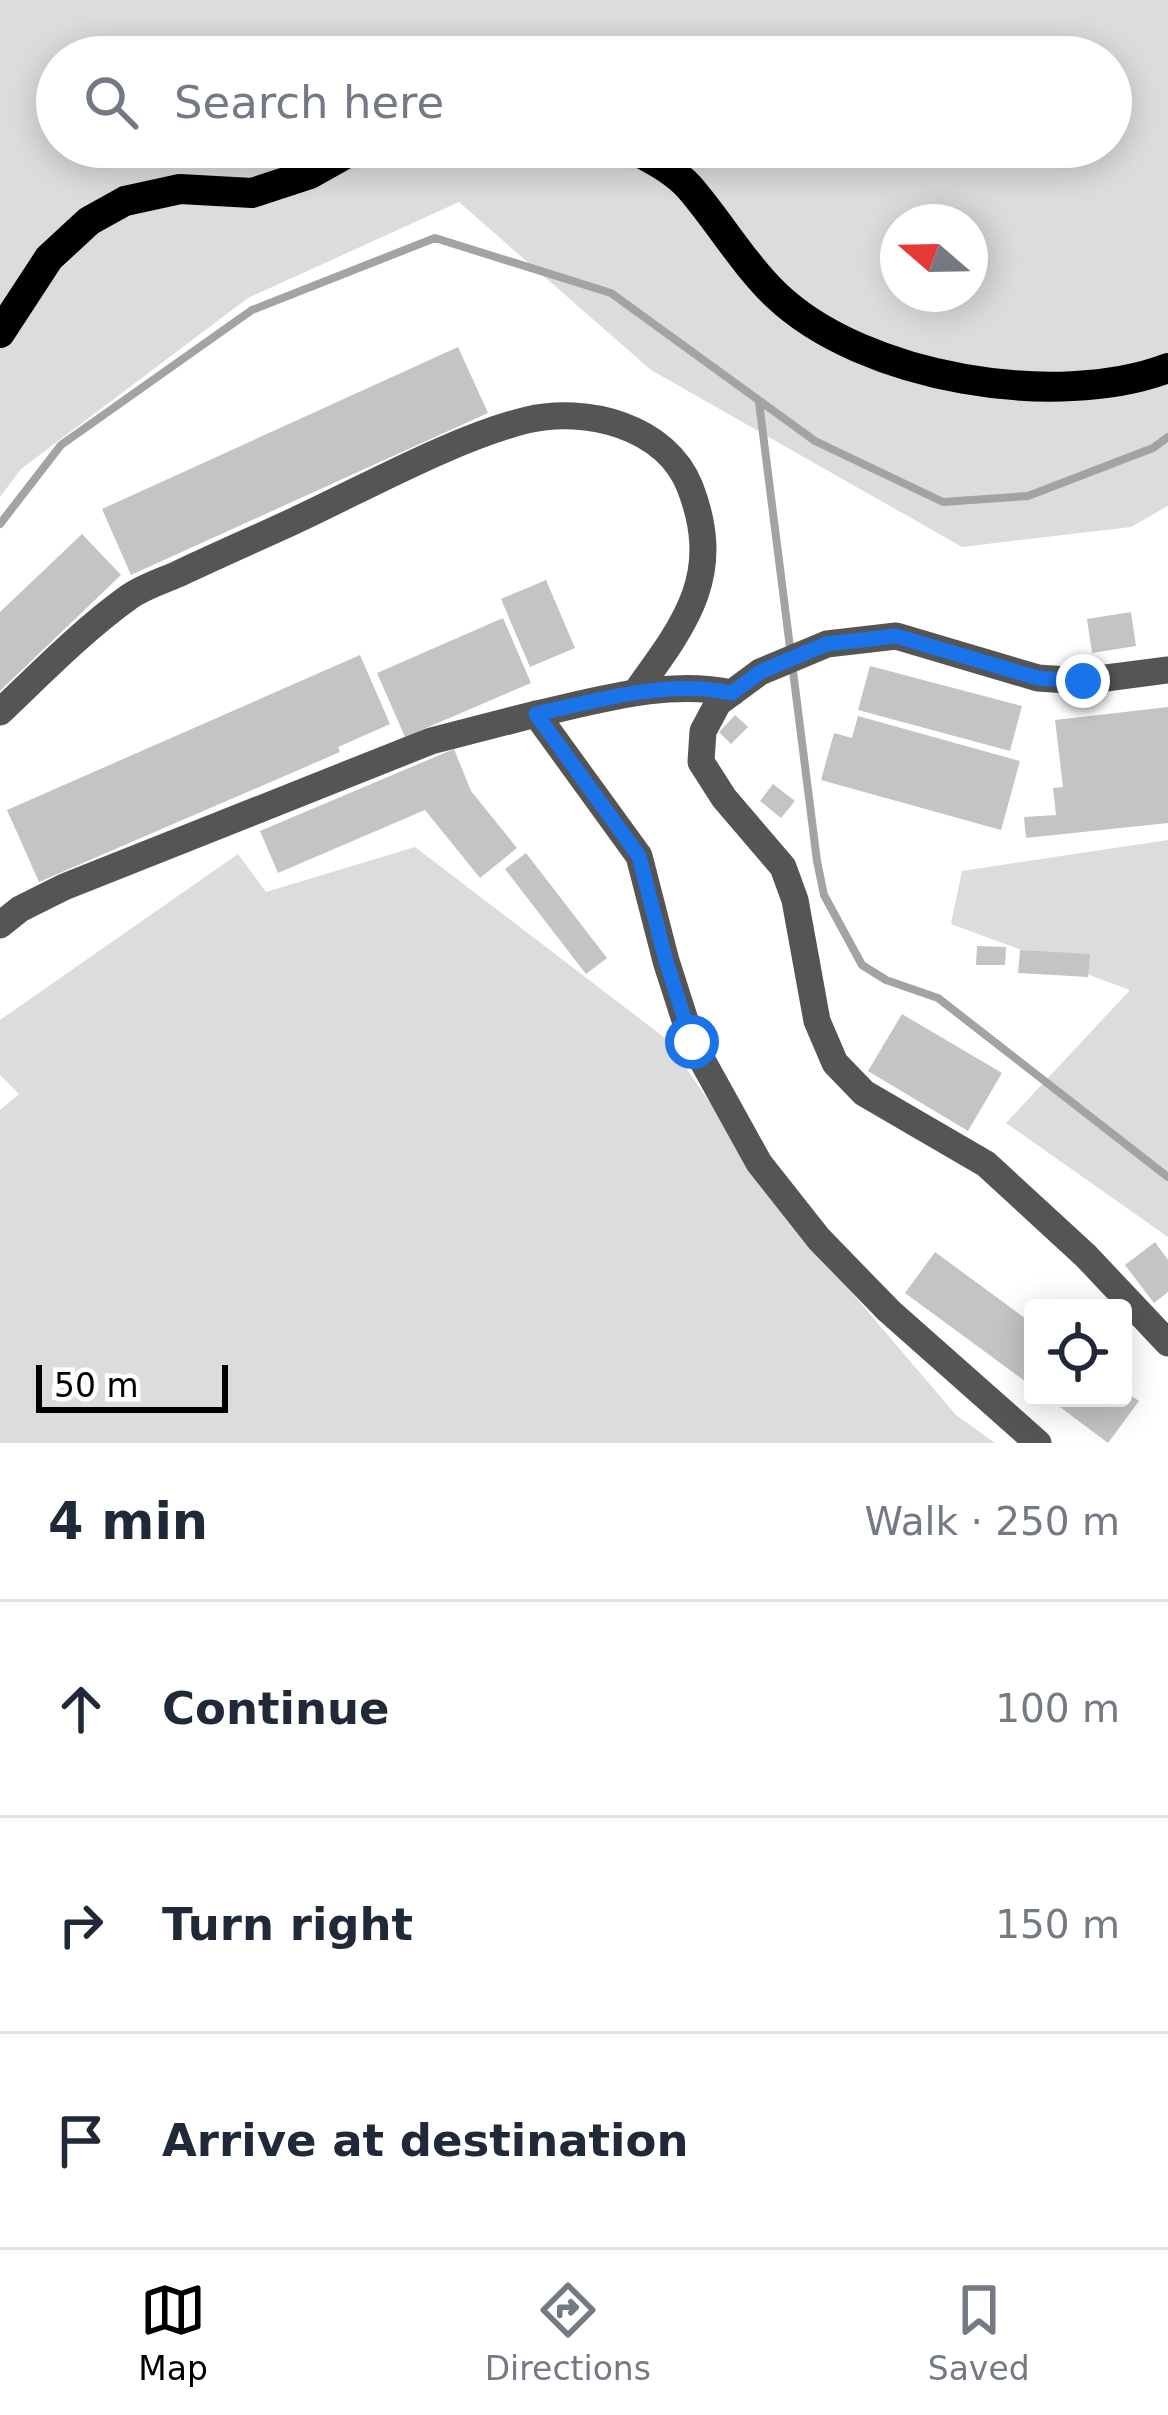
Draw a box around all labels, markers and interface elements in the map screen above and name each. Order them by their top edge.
search box [36,36,1132,168]
icon: search [78,69,144,135]
text: Search here [174,76,444,129]
north arrow [880,204,988,312]
route end [1056,654,1110,708]
route start [665,1015,719,1069]
map controls [1024,1299,1132,1407]
button: locate [1024,1299,1132,1407]
scale bar [36,1359,228,1412]
text: 50 m [54,1366,139,1405]
text: 4 min [48,1492,208,1551]
text: Walk · 250 m [865,1499,1120,1544]
icon: ahead [48,1676,114,1742]
text: Continue [162,1682,390,1735]
text: 100 m [995,1686,1120,1731]
icon: right [48,1892,114,1958]
text: Turn right [162,1898,413,1951]
text: 150 m [995,1902,1120,1947]
icon: arrive [48,2108,114,2174]
text: Arrive at destination [162,2114,688,2167]
tab: Map [138,2277,208,2388]
tab: Directions [485,2277,651,2388]
tab: Saved [928,2277,1030,2388]

